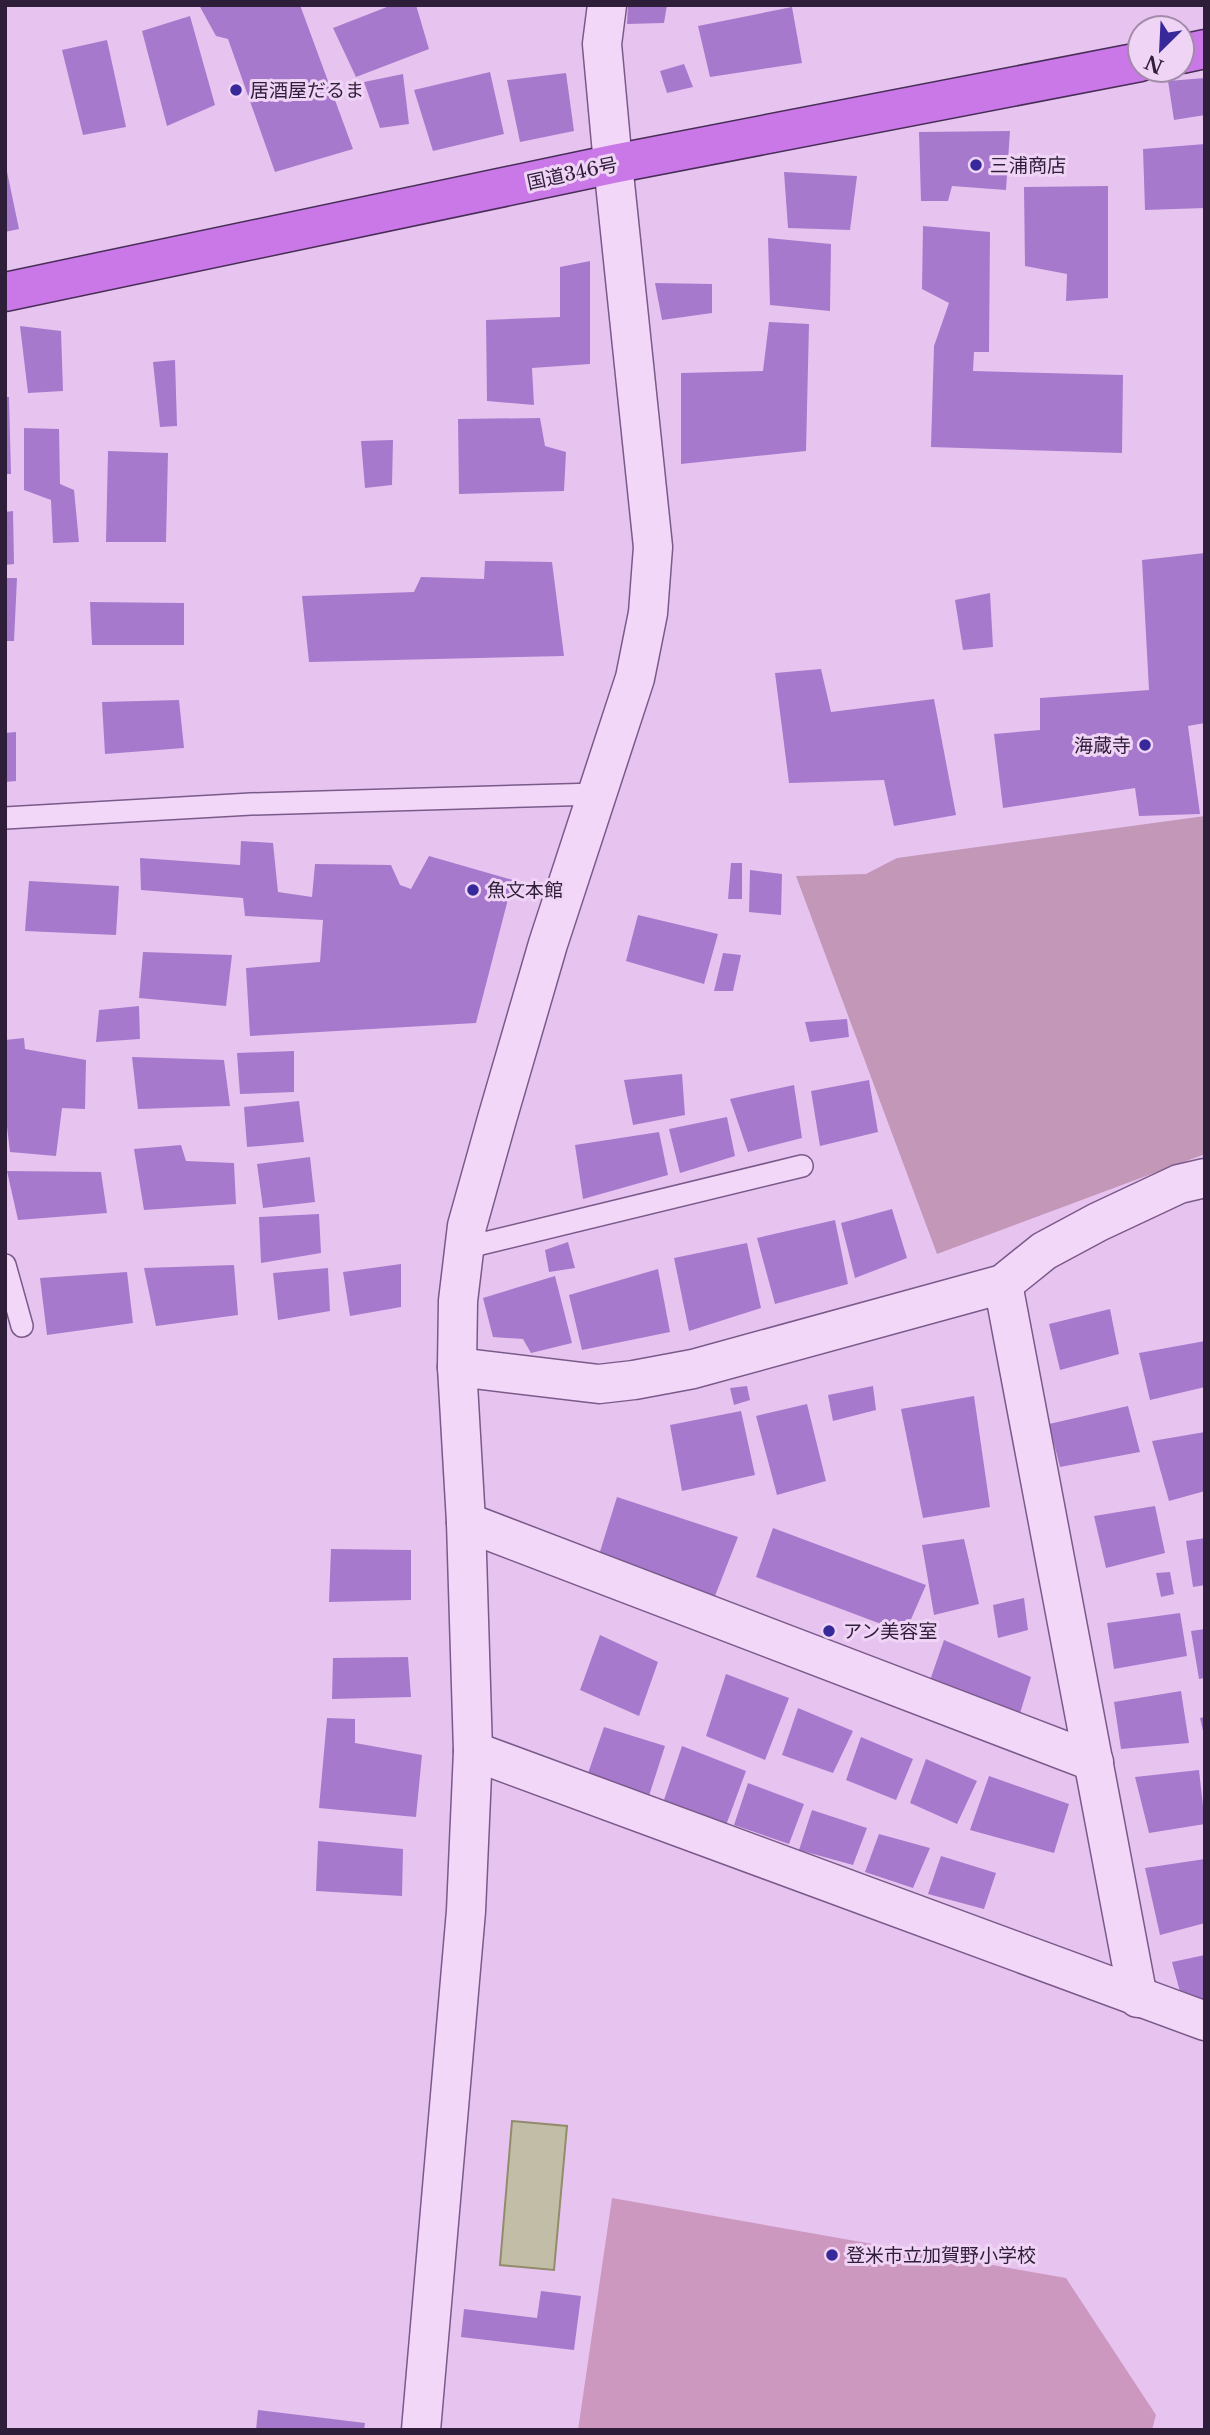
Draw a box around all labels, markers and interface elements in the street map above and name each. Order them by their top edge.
north arrow [1126,14,1196,84]
text: N [1141,50,1167,78]
place label: 居酒屋だるま [250,79,364,102]
marker: 居酒屋だるま [228,82,244,98]
street label: 国道346号 [525,153,620,194]
place label: 三浦商店 [990,154,1066,177]
marker: 三浦商店 [968,157,984,173]
place label: 海蔵寺 [1074,734,1131,757]
marker: 海蔵寺 [1137,737,1153,753]
place label: 魚文本館 [487,879,563,902]
marker: 魚文本館 [465,882,481,898]
place label: アン美容室 [843,1620,937,1643]
marker: アン美容室 [821,1623,837,1639]
place label: 登米市立加賀野小学校 [846,2244,1036,2267]
marker: 登米市立加賀野小学校 [824,2247,840,2263]

